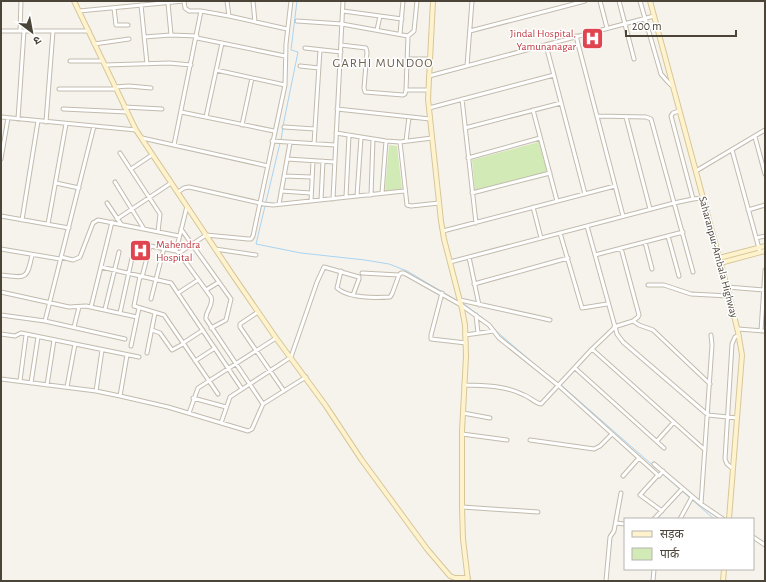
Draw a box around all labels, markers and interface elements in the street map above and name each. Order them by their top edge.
north arrow [12,12,52,52]
scale bar [626,12,736,38]
text: 200 m [632,20,662,32]
hospital icon: Jindal Hospital, Yamunanagar [579,26,605,52]
place label: Jindal Hospital, Yamunanagar [510,28,576,52]
text: उ [31,34,43,47]
district label: GARHI MUNDOO [332,57,434,70]
street label: Saharanpur-Ambala Highway [697,195,740,319]
hospital icon: Mahendra Hospital [127,237,153,263]
place label: Mahendra Hospital [156,239,200,263]
legend [624,518,754,570]
text: सड़क [660,528,685,541]
text: पार्क [660,547,680,560]

